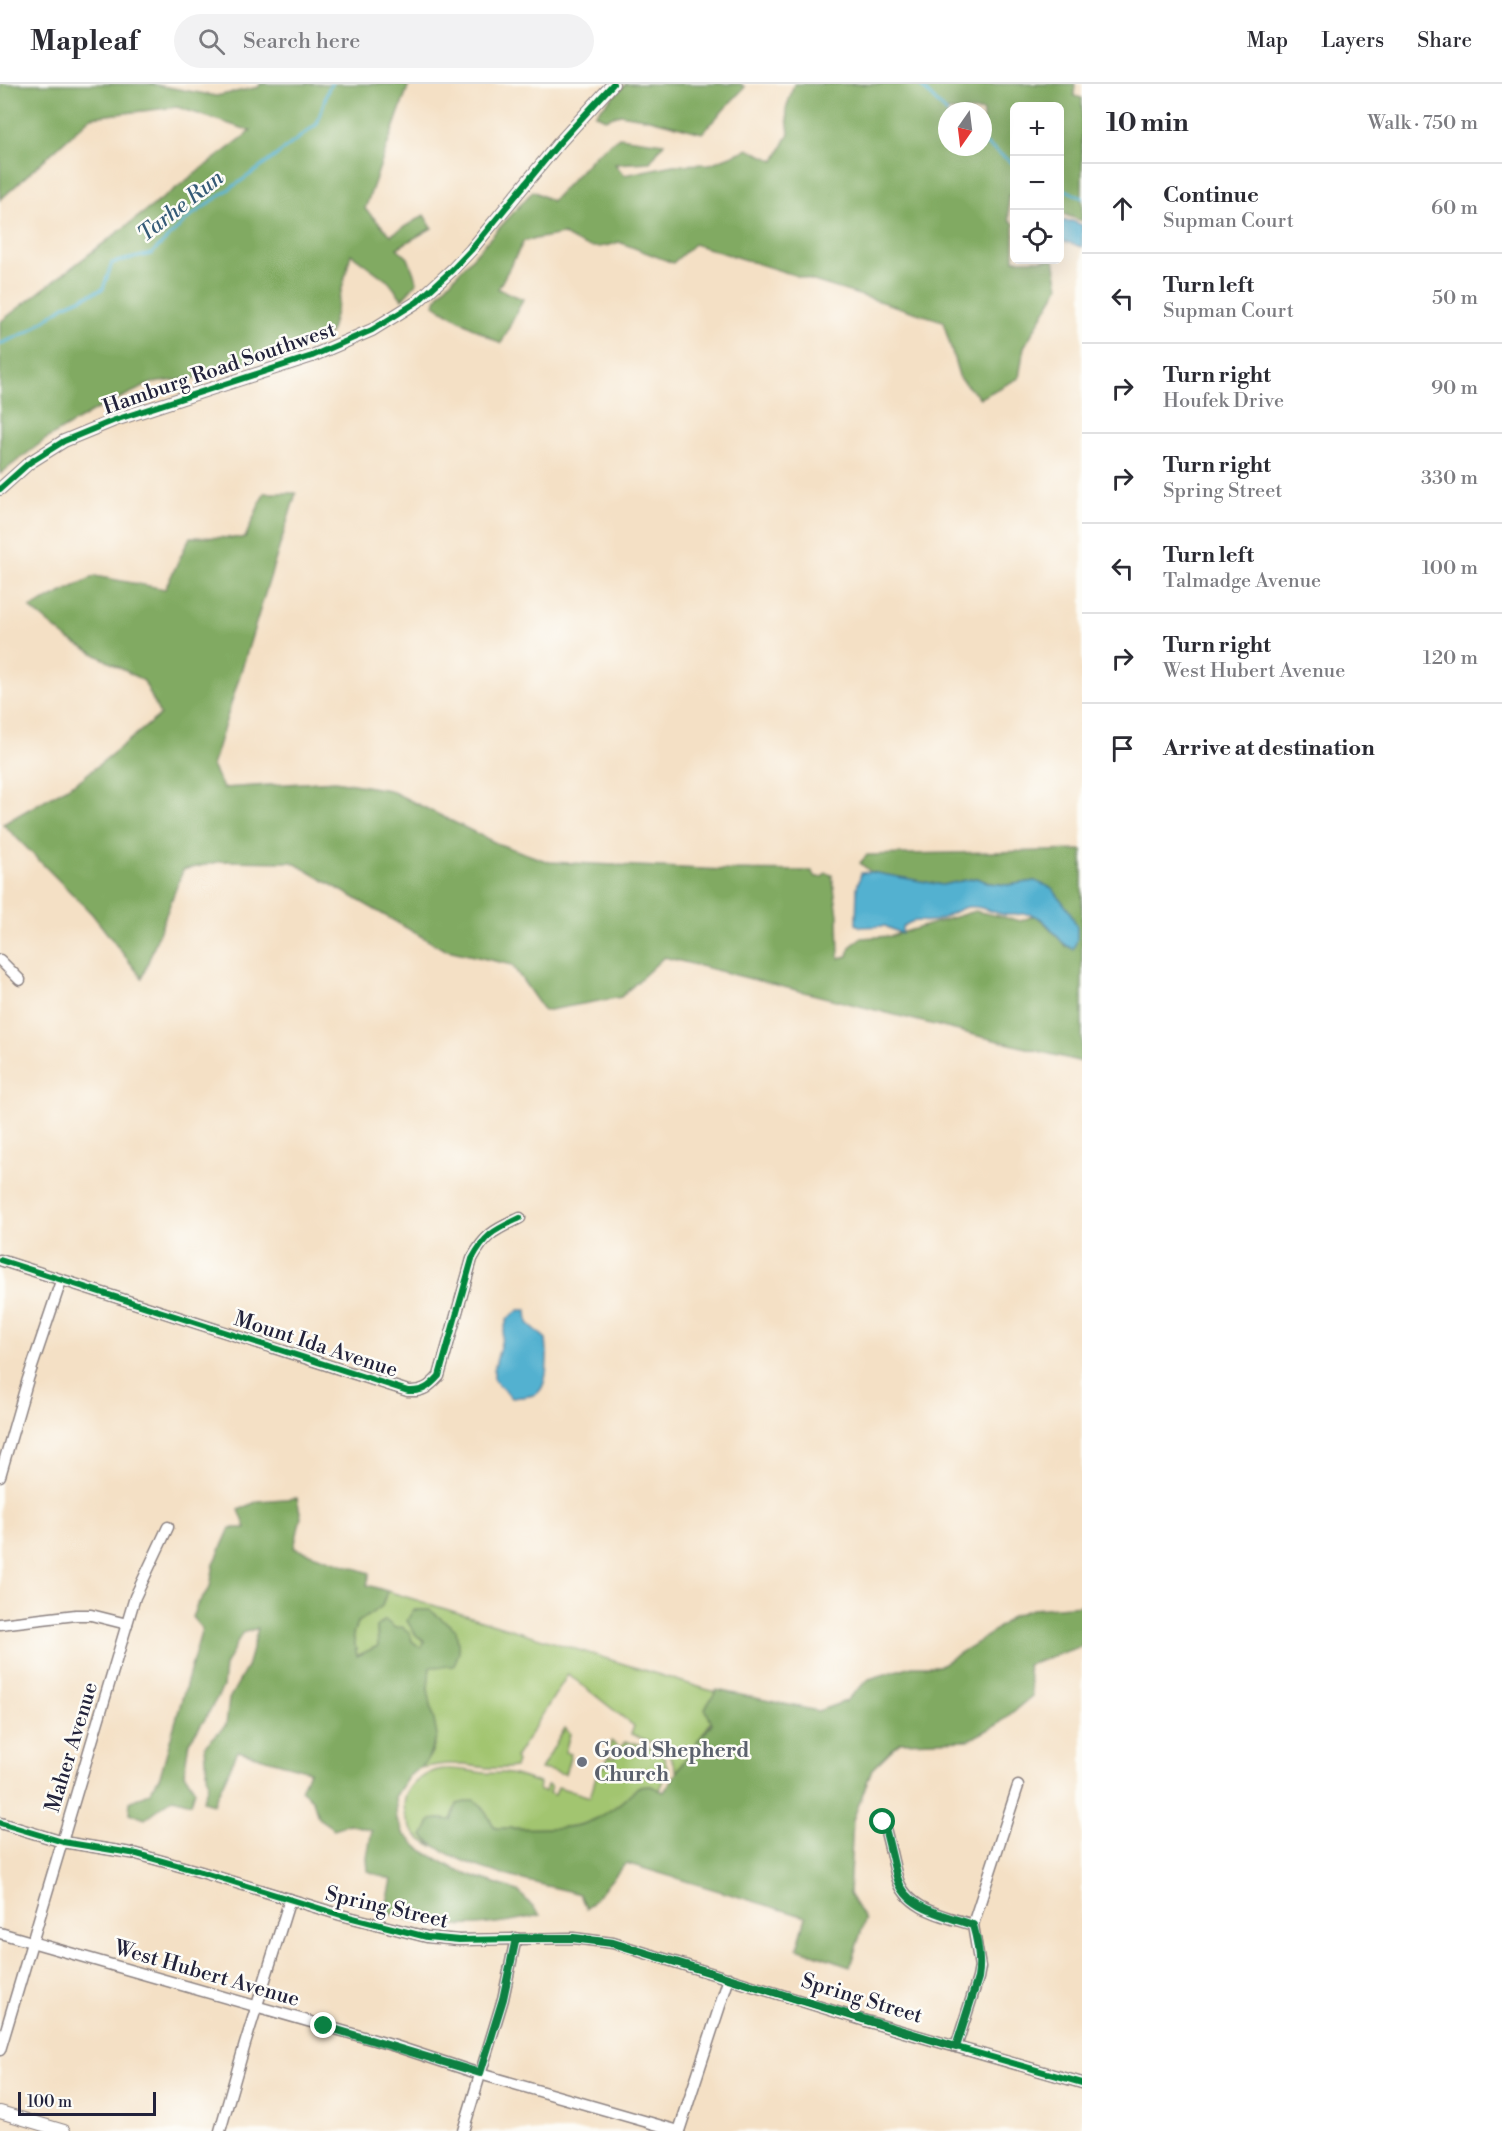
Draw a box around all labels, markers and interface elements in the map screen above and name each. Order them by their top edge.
search box [174,14,594,68]
text: Mapleaf [30,24,138,59]
icon: search [195,25,228,58]
text: Search here [243,28,360,55]
text: Map [1247,28,1288,54]
text: Layers [1321,28,1384,54]
text: Share [1417,28,1472,54]
north arrow [938,102,992,156]
map controls [1010,102,1064,264]
button: + [1010,102,1064,156]
text: 10 min [1106,107,1189,139]
text: Walk · 750 m [1368,111,1478,136]
button: − [1010,156,1064,210]
water label: Tarhe Run [133,164,230,248]
text: Continue [1163,182,1259,209]
icon: ahead [1106,192,1139,225]
text: 60 m [1431,196,1478,221]
text: Supman Court [1163,209,1294,234]
button: locate [1010,210,1064,264]
text: Turn left [1163,272,1254,299]
icon: left [1106,282,1139,315]
text: 50 m [1432,286,1478,311]
text: Supman Court [1163,299,1294,324]
street label: Hamburg Road Southwest [99,317,340,421]
text: Turn right [1163,362,1271,389]
icon: right [1106,372,1139,405]
text: 90 m [1431,376,1478,401]
text: Houfek Drive [1163,389,1284,414]
text: Turn right [1163,452,1271,479]
icon: right [1106,462,1139,495]
text: 330 m [1421,466,1478,491]
text: Spring Street [1163,479,1282,504]
text: Turn left [1163,542,1254,569]
icon: left [1106,552,1139,585]
text: 100 m [1422,556,1478,581]
text: Talmadge Avenue [1163,569,1321,594]
text: Turn right [1163,632,1271,659]
icon: right [1106,642,1139,675]
text: 120 m [1423,646,1478,671]
text: West Hubert Avenue [1163,659,1345,684]
icon: arrive [1106,732,1139,765]
text: Arrive at destination [1163,735,1375,762]
street label: Mount Ida Avenue [231,1306,401,1384]
street label: Maher Avenue [40,1679,104,1816]
place label: Good Shepherd Church [594,1738,750,1788]
marker: Good Shepherd Church [575,1755,589,1769]
route start [869,1808,895,1834]
street label: Spring Street [323,1881,451,1935]
street label: West Hubert Avenue [110,1935,302,2013]
street label: Spring Street [798,1968,926,2030]
route end [310,2012,336,2038]
scale bar [18,2089,156,2116]
text: 100 m [27,2092,72,2112]

